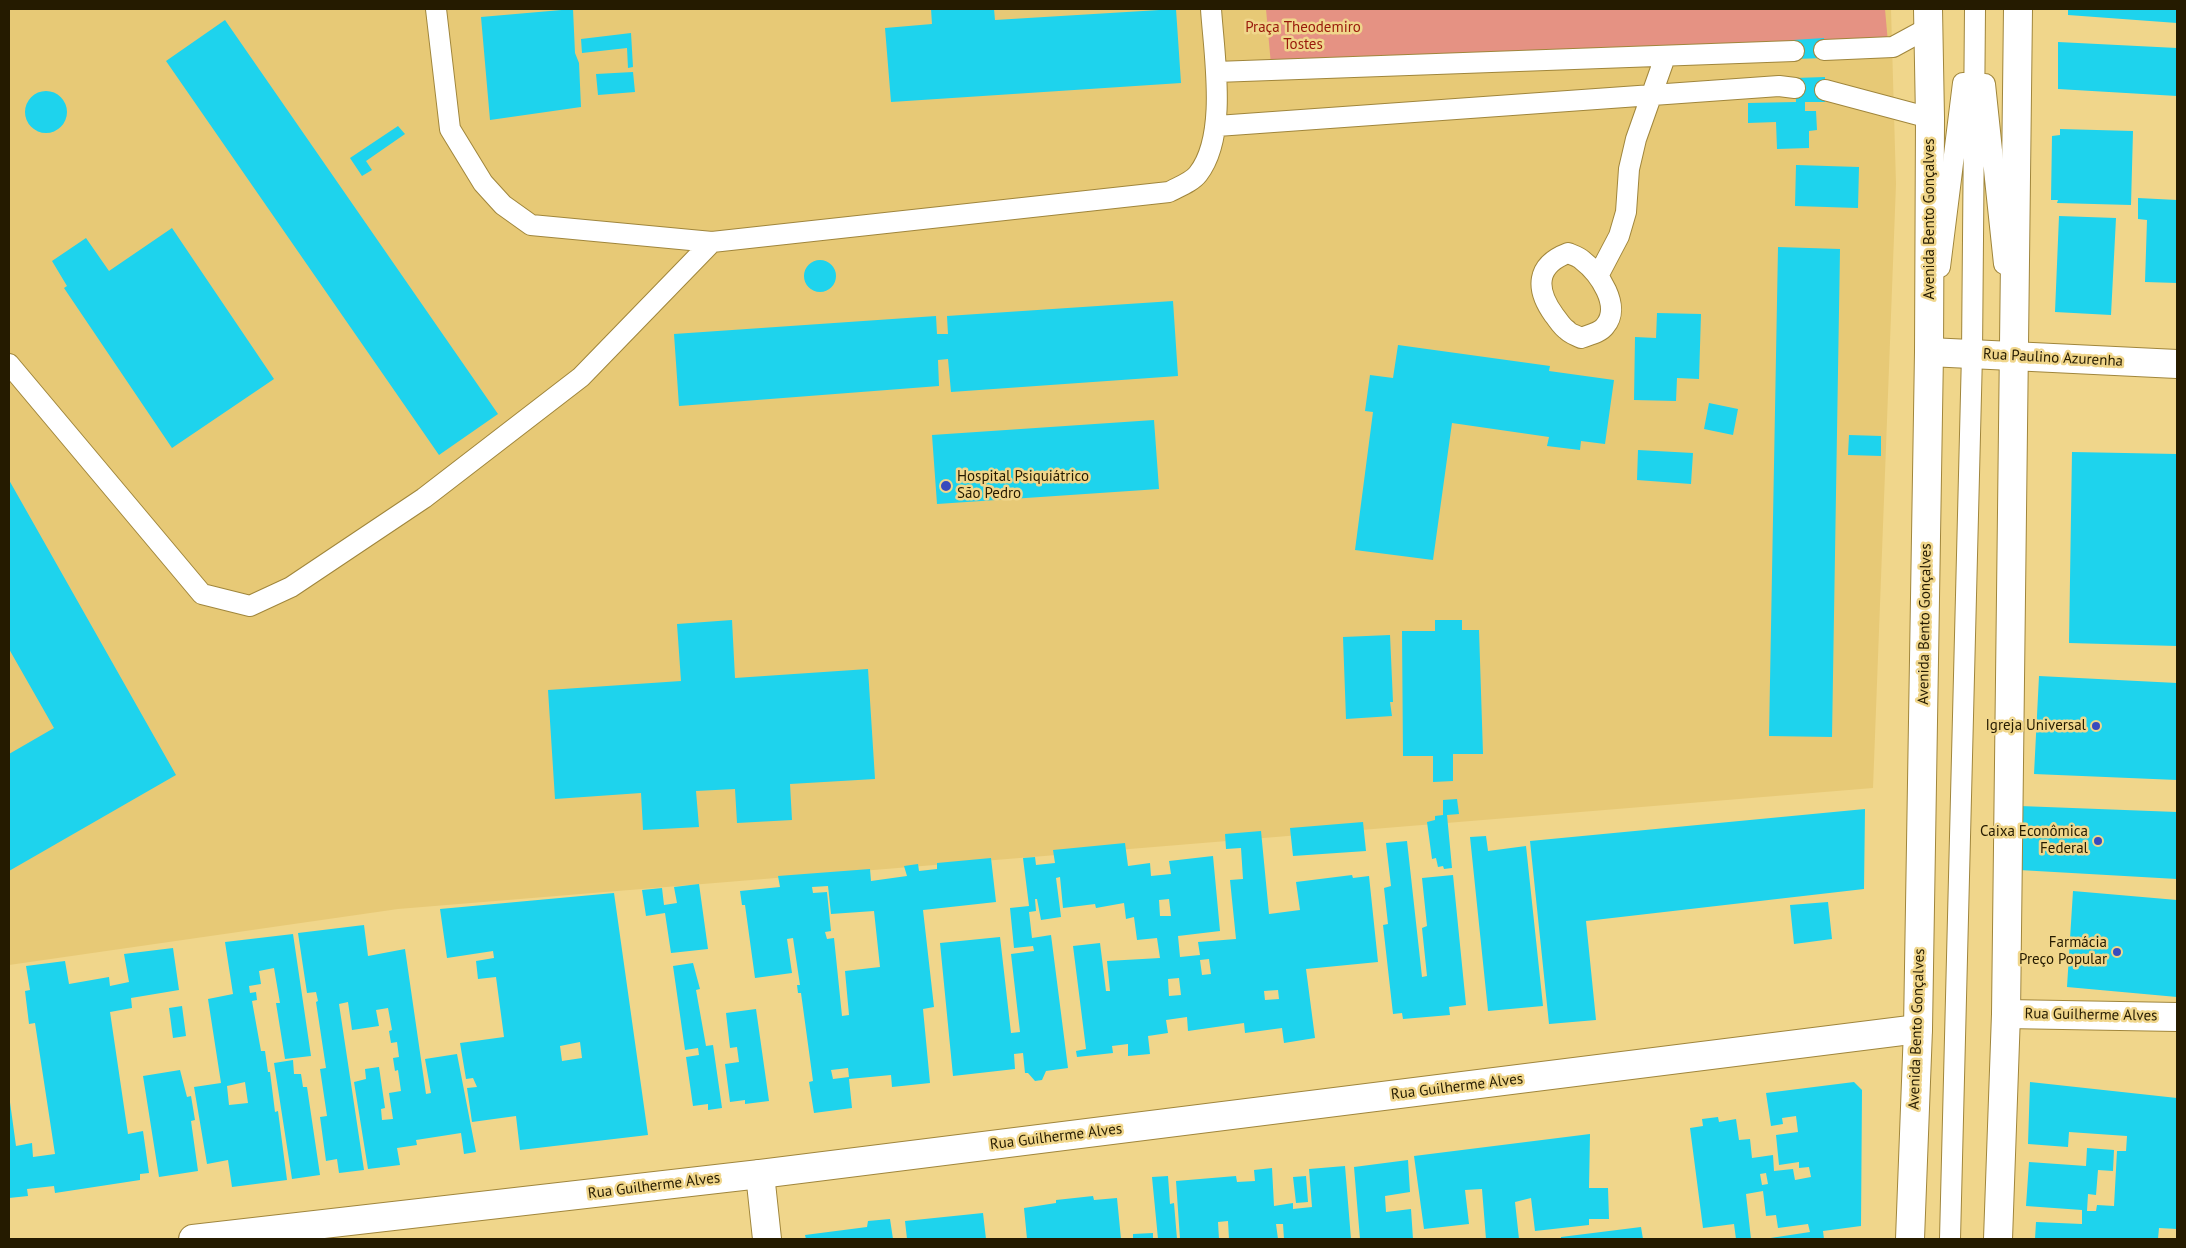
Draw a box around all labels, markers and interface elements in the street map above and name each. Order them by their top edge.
park label: Praça Theodemiro Tostes [1245,19,1361,54]
street label: Avenida Bento Gonçalves [1921,138,1939,300]
street label: Rua Paulino Azurenha [1983,345,2123,371]
place label: Hospital Psiquiátrico São Pedro [957,468,1089,503]
marker: Hospital Psiquiátrico São Pedro [939,479,953,493]
street label: Avenida Bento Gonçalves [1915,543,1935,705]
place label: Igreja Universal [1985,717,2086,735]
marker: Igreja Universal [2090,720,2102,732]
place label: Caixa Econômica Federal [1980,823,2088,858]
marker: Caixa Econômica Federal [2092,835,2104,847]
place label: Farmácia Preço Popular [2019,934,2107,969]
marker: Farmácia Preço Popular [2111,946,2123,958]
street label: Avenida Bento Gonçalves [1905,948,1929,1110]
street label: Rua Guilherme Alves [2024,1005,2158,1025]
street label: Rua Guilherme Alves [1390,1070,1524,1104]
street label: Rua Guilherme Alves [989,1120,1123,1154]
street label: Rua Guilherme Alves [587,1169,721,1203]

